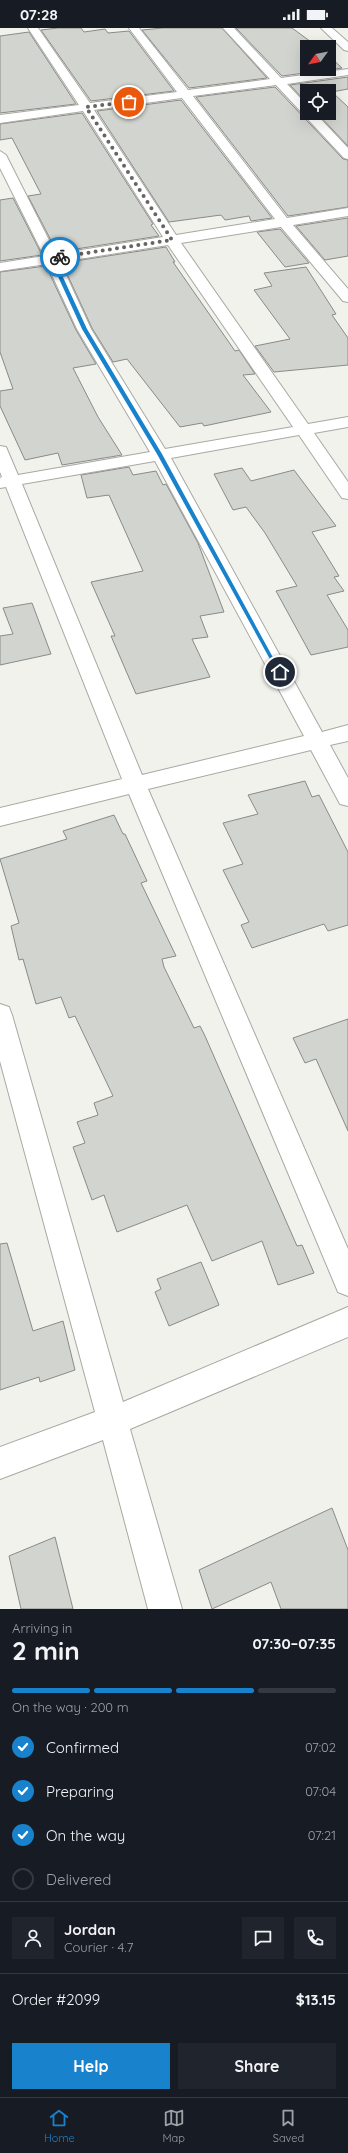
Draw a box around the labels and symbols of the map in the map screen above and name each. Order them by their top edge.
north arrow [300,40,336,76]
pin [112,85,146,119]
courier [40,237,80,277]
pin [263,655,297,689]

